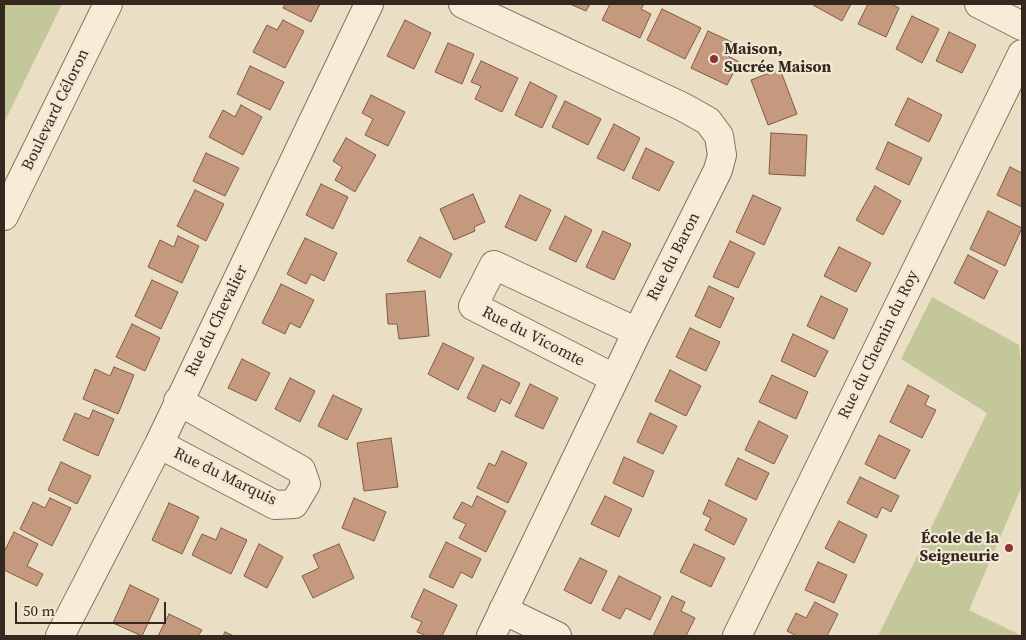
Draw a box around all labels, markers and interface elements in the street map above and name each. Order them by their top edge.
place label: Maison, Sucrée Maison [724,40,831,78]
street label: Boulevard Céloron [18,46,94,174]
marker: Maison, Sucrée Maison [708,53,720,65]
street label: Rue du Baron [644,210,704,304]
street label: Rue du Chevalier [182,262,252,380]
street label: Rue du Chemin du Roy [835,268,923,422]
street label: Rue du Vicomte [478,303,588,371]
street label: Rue du Marquis [170,444,280,510]
place label: École de la Seigneurie [920,529,999,567]
marker: École de la Seigneurie [1003,542,1015,554]
scale bar [18,592,169,624]
text: 50 m [23,600,55,621]

